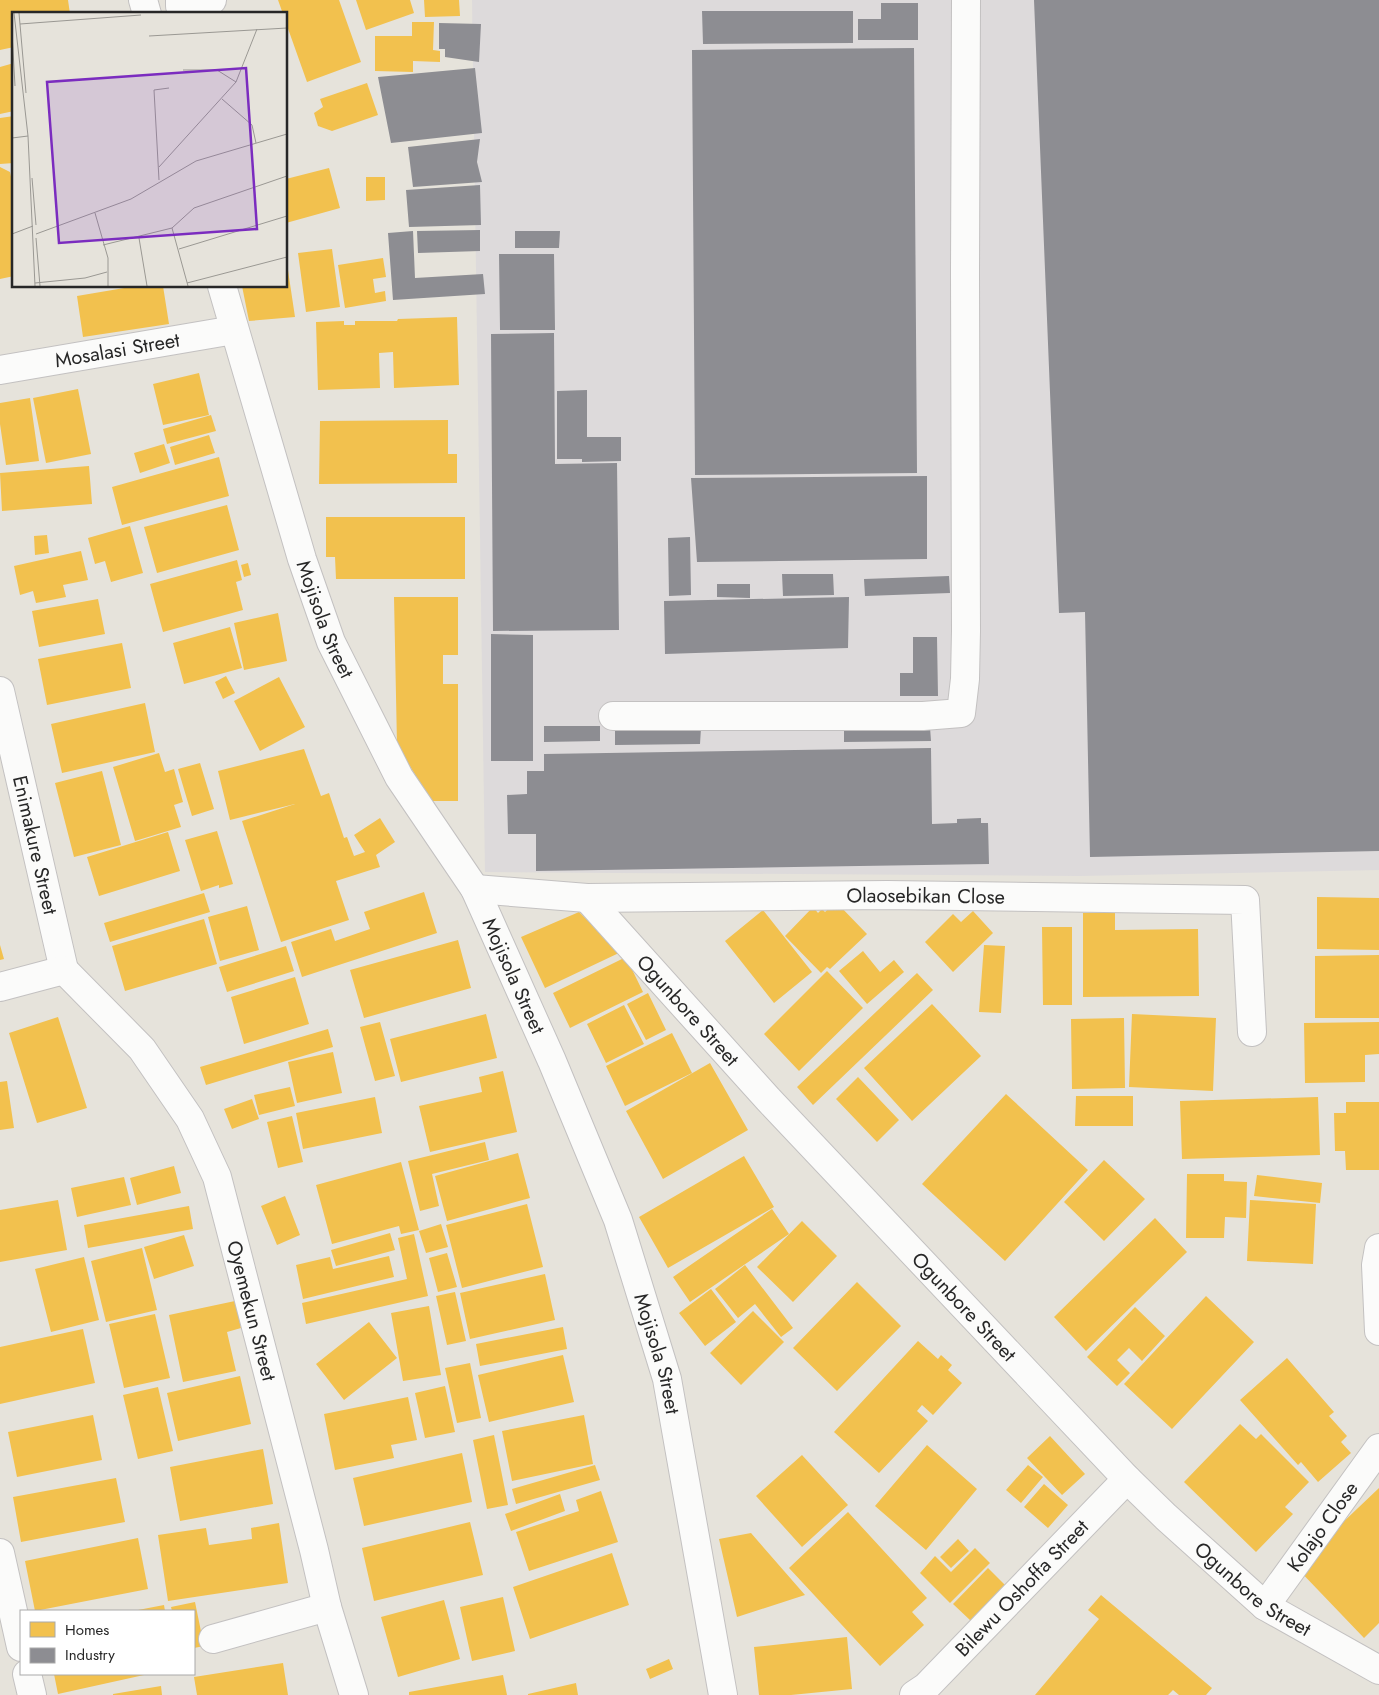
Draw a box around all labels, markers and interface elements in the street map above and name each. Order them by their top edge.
inset map [12,12,288,288]
street label: Mosalasi Street [53,325,182,375]
street label: Mojisola Street [289,557,361,684]
street label: Enimakure Street [5,773,65,918]
street label: Olaosebikan Close [846,881,1005,912]
street label: Mojisola Street [475,913,552,1039]
street label: Ogunbore Street [630,948,746,1073]
street label: Oyemekun Street [219,1237,284,1384]
street label: Ogunbore Street [905,1246,1023,1368]
street label: Mojisola Street [626,1290,687,1417]
street label: Kolajo Close [1280,1476,1365,1578]
street label: Bilewu Oshoffa Street [949,1513,1096,1664]
street label: Ogunbore Street [1188,1535,1316,1644]
legend [20,1610,195,1675]
text: Homes [65,1619,109,1641]
text: Industry [65,1644,115,1666]

